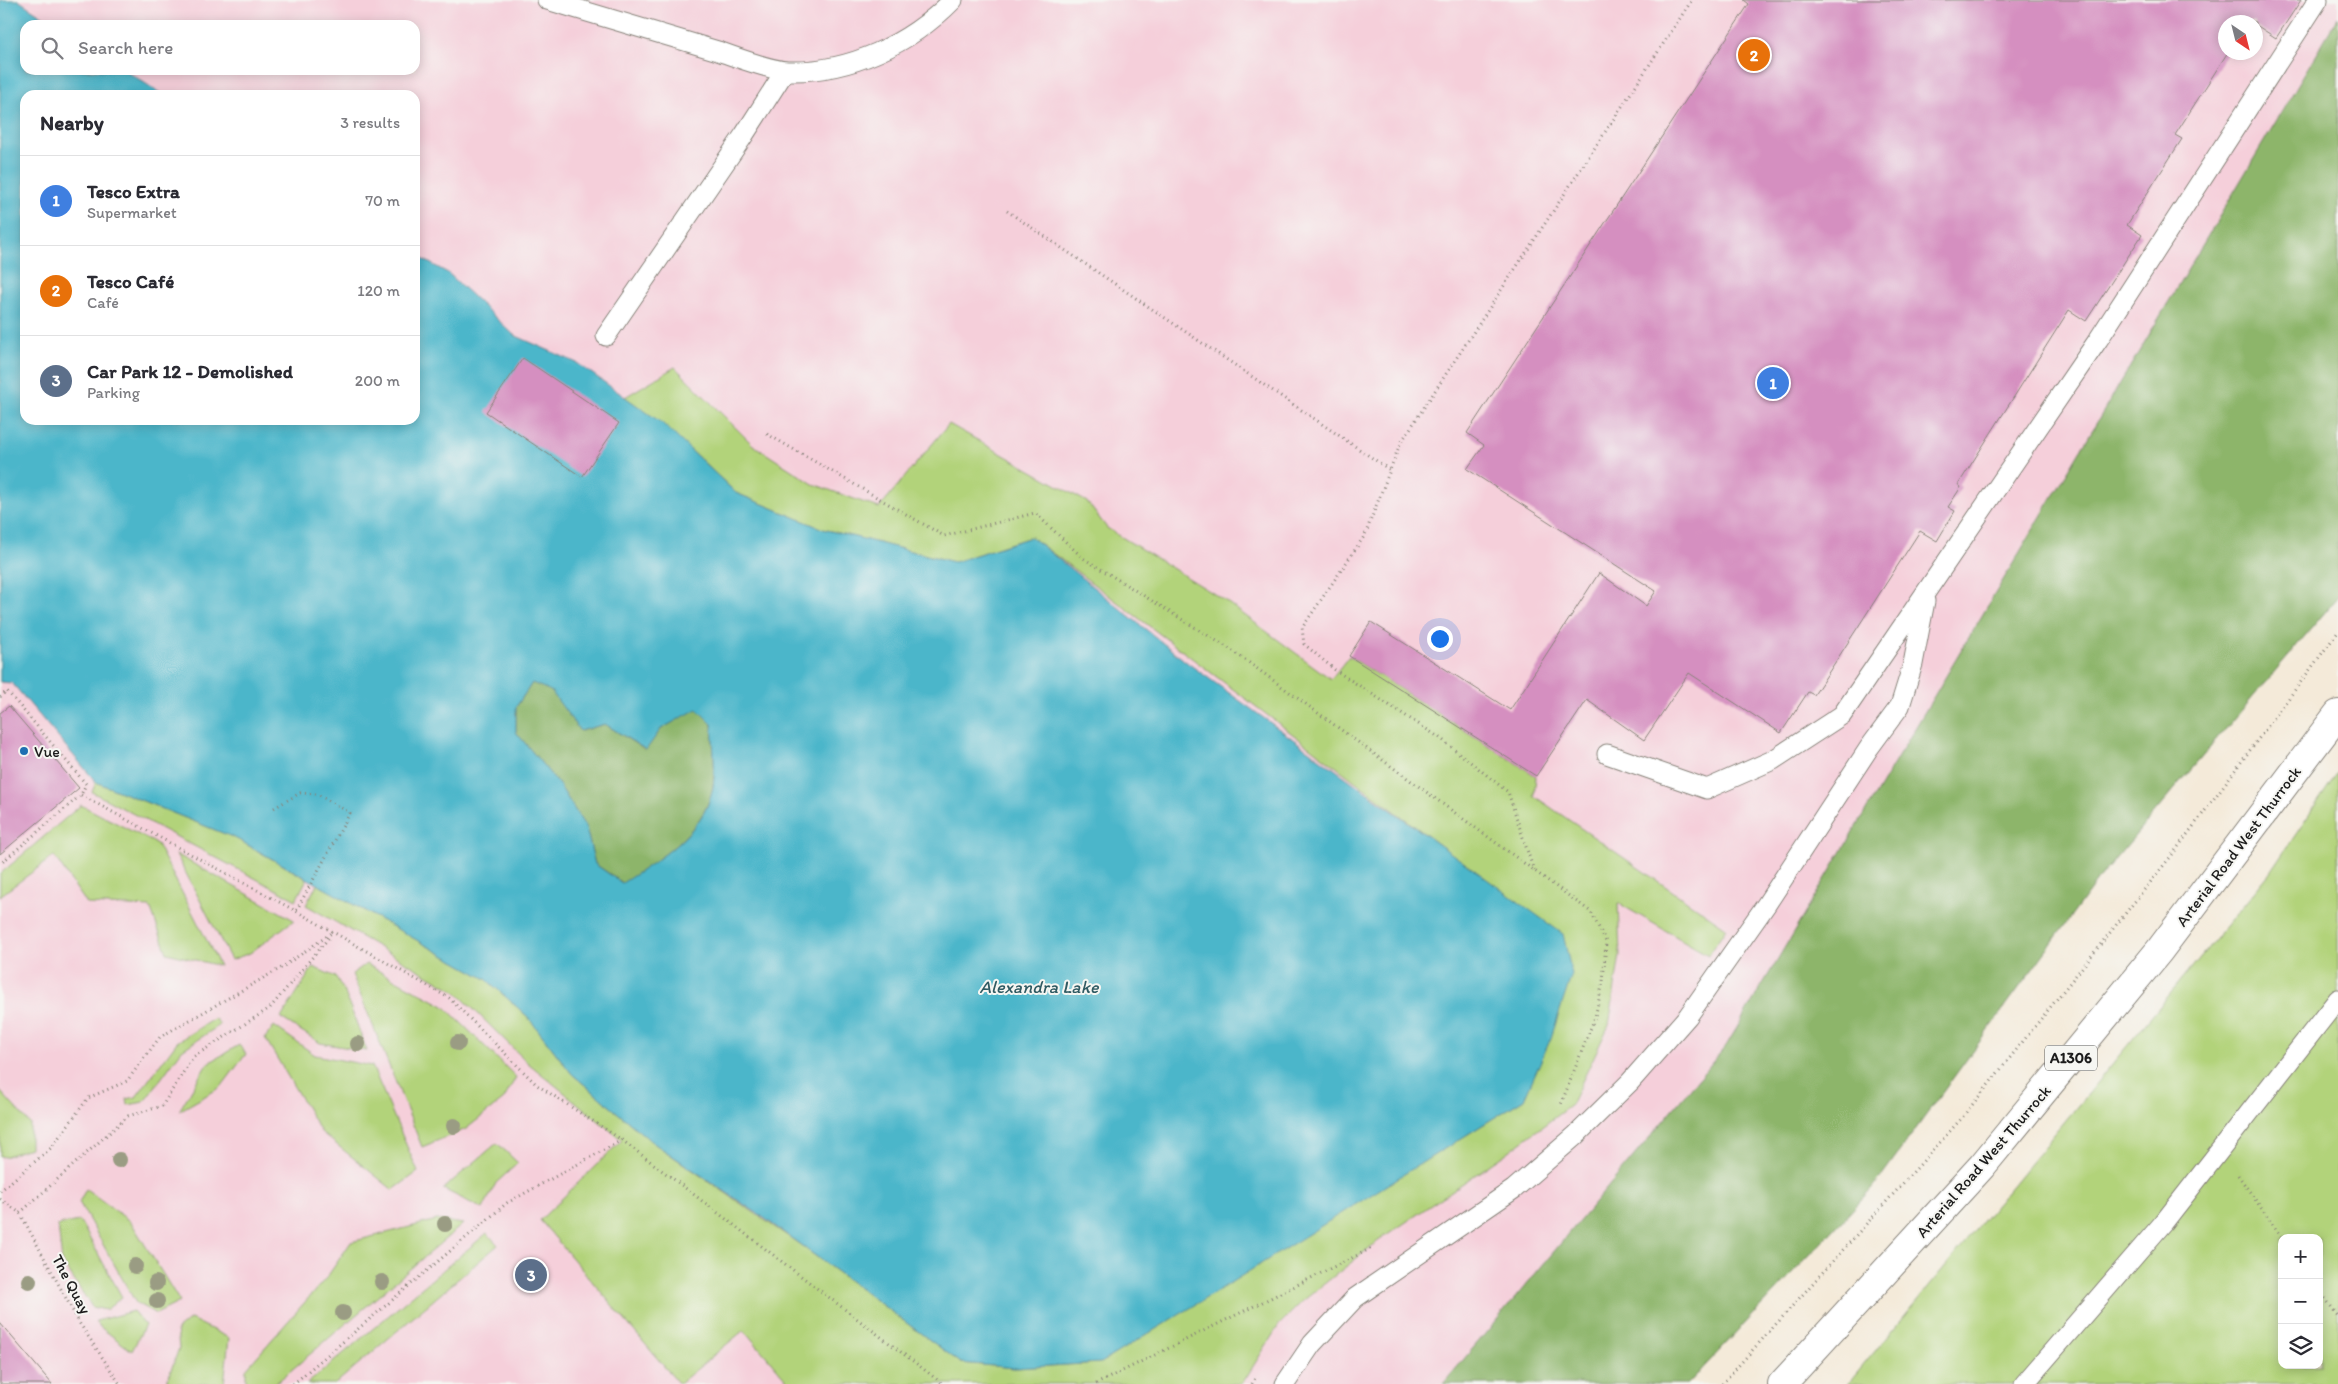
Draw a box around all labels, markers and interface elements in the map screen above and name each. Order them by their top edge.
north arrow [2218,15,2263,60]
search box [20,20,420,75]
icon: search [38,34,66,62]
text: Search here [78,36,173,59]
pin: 2 [1738,36,1770,74]
text: Nearby [40,110,104,135]
text: 3 results [340,113,400,132]
text: Tesco Extra [87,180,180,203]
text: 1 [52,191,60,210]
text: 70 m [365,191,400,210]
text: Supermarket [87,203,177,222]
text: Tesco Café [87,270,174,293]
text: 2 [52,281,60,300]
text: 120 m [357,281,400,300]
text: Café [87,293,119,312]
text: Car Park 12 - Demolished [87,360,293,383]
pin: 1 [1757,364,1789,402]
text: 3 [52,371,60,390]
text: 200 m [355,371,400,390]
text: Parking [87,383,140,402]
your location [1427,626,1453,652]
place label: Vue [34,742,60,761]
marker: Vue [18,745,30,757]
street label: Arterial Road West Thurrock [2172,762,2305,930]
water label: Alexandra Lake [979,976,1100,998]
road number: A1306 [2045,1046,2097,1070]
street label: Arterial Road West Thurrock [1912,1081,2055,1241]
map controls [2278,1234,2323,1369]
button: + [2278,1234,2323,1279]
street label: The Quay [48,1251,95,1318]
pin: 3 [515,1256,547,1294]
button: − [2278,1279,2323,1324]
button: layers [2278,1324,2323,1369]

